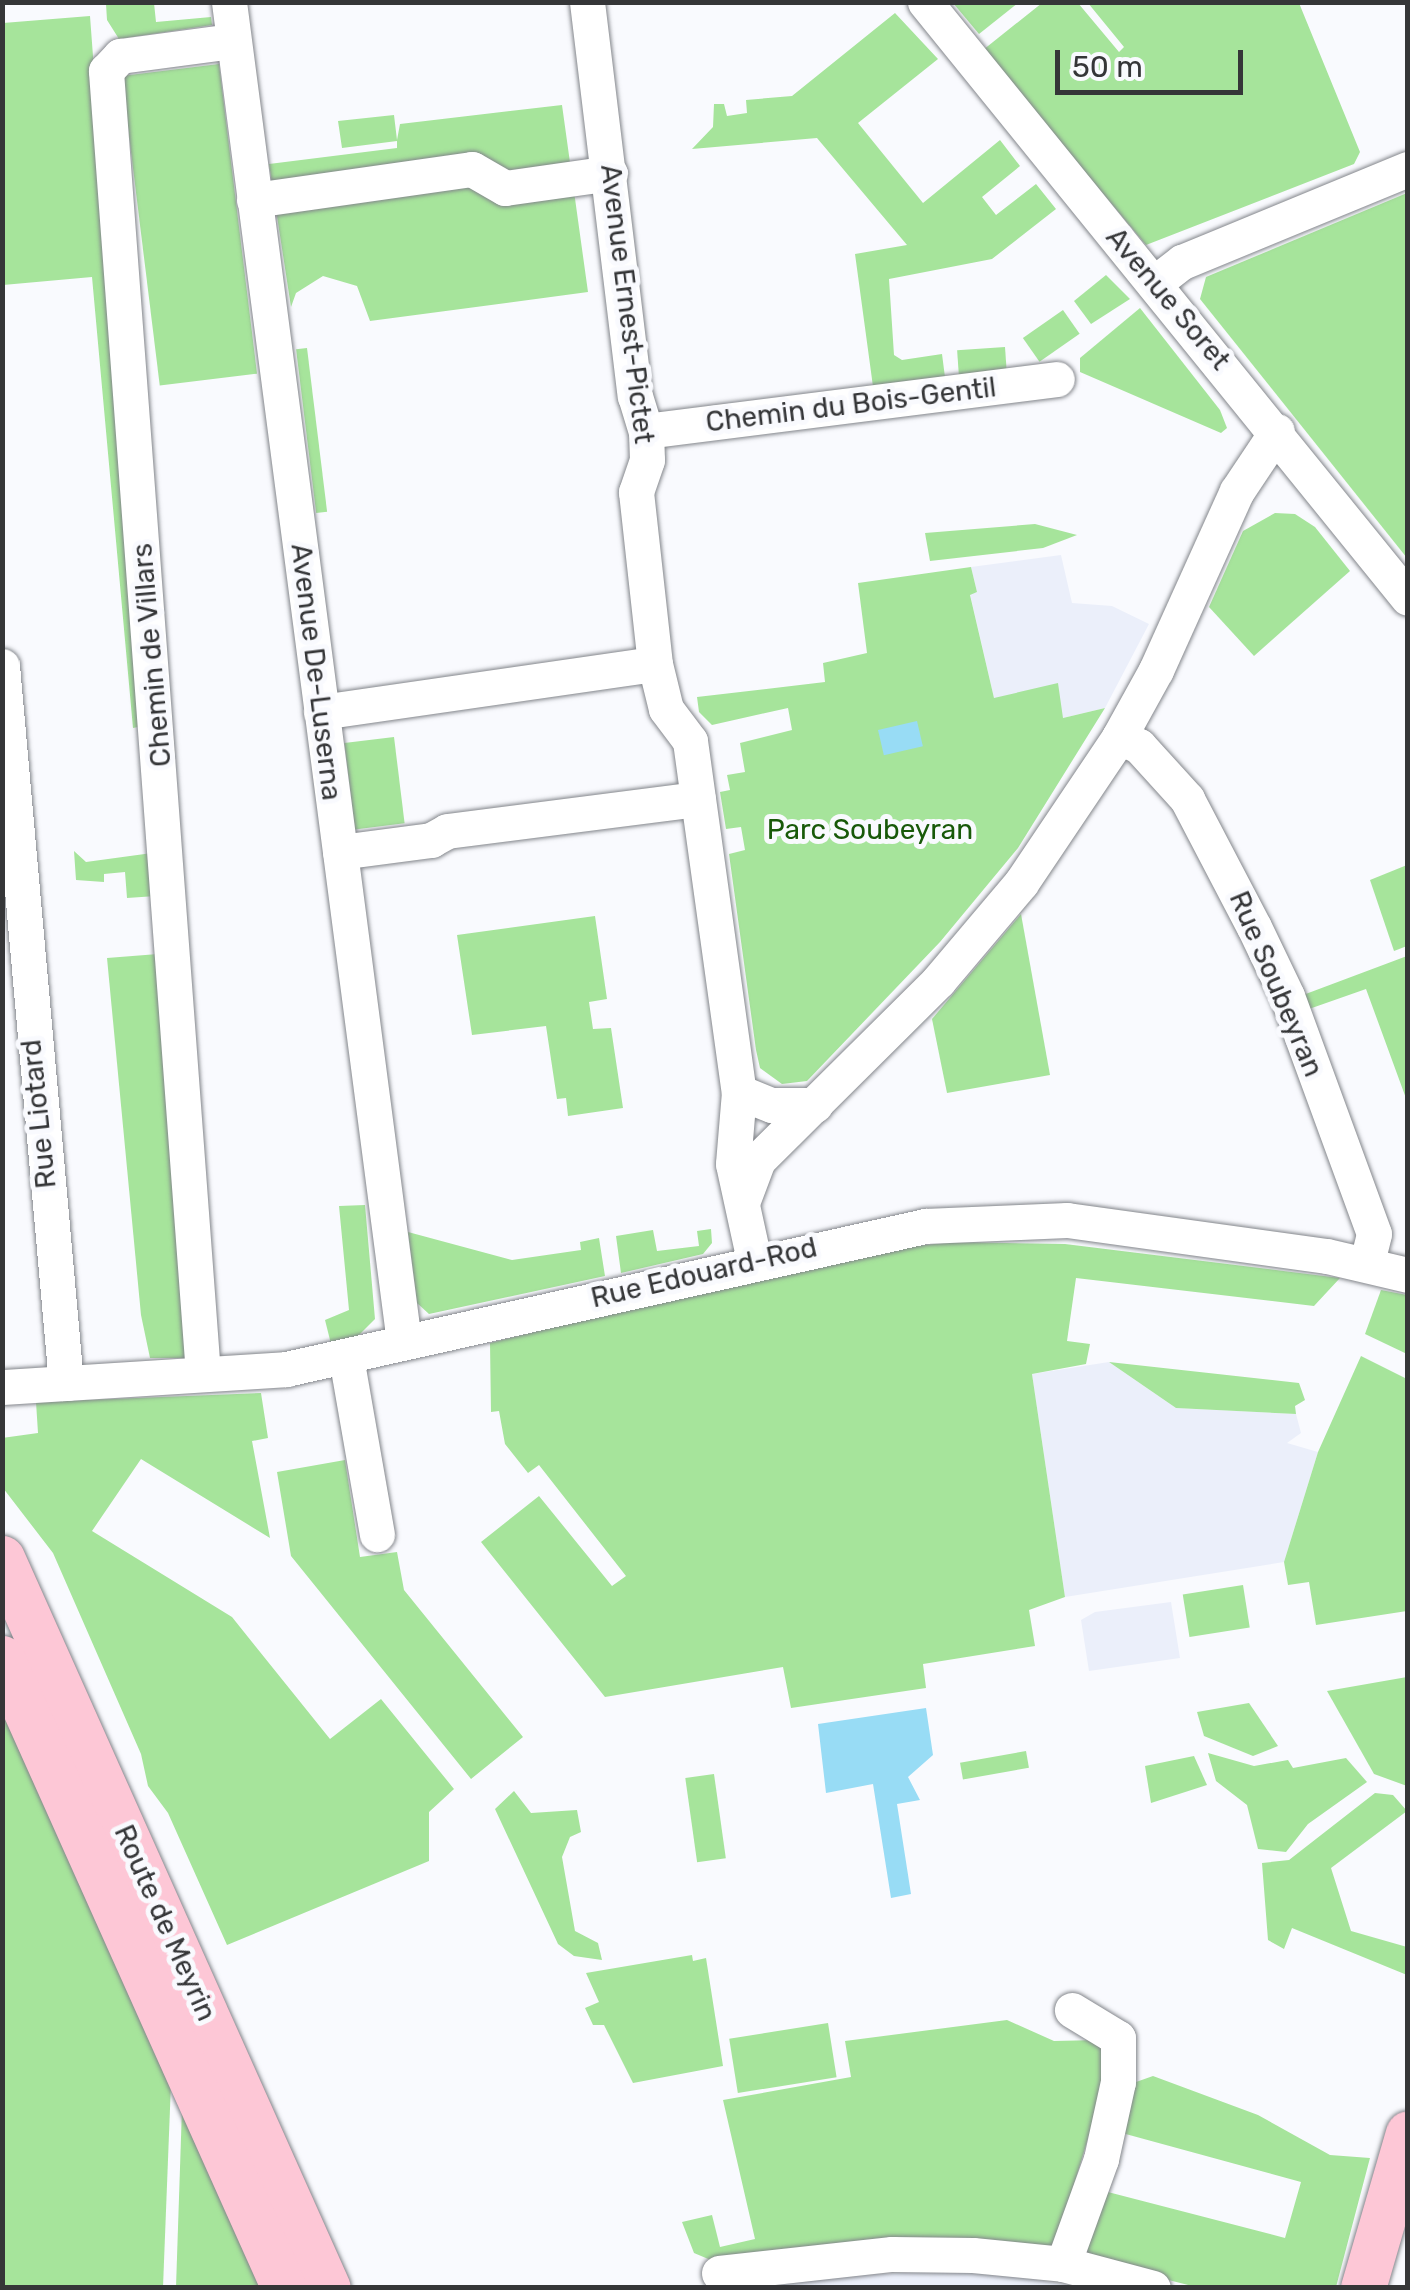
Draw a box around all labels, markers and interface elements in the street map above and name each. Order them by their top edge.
scale bar [1060,30,1248,92]
text: 50 m [1072,49,1143,85]
street label: Avenue Ernest-Pictet [593,162,661,446]
street label: Avenue Soret [1099,221,1237,377]
street label: Chemin du Bois-Gentil [704,371,998,439]
street label: Chemin de Villars [125,541,179,769]
street label: Avenue De-Luserna [284,542,348,802]
park label: Parc Soubeyran [767,813,973,847]
street label: Rue Soubeyran [1222,886,1330,1082]
street label: Rue Liotard [14,1038,64,1190]
street label: Rue Edouard-Rod [588,1231,820,1315]
street label: Route de Meyrin [107,1820,223,2026]

